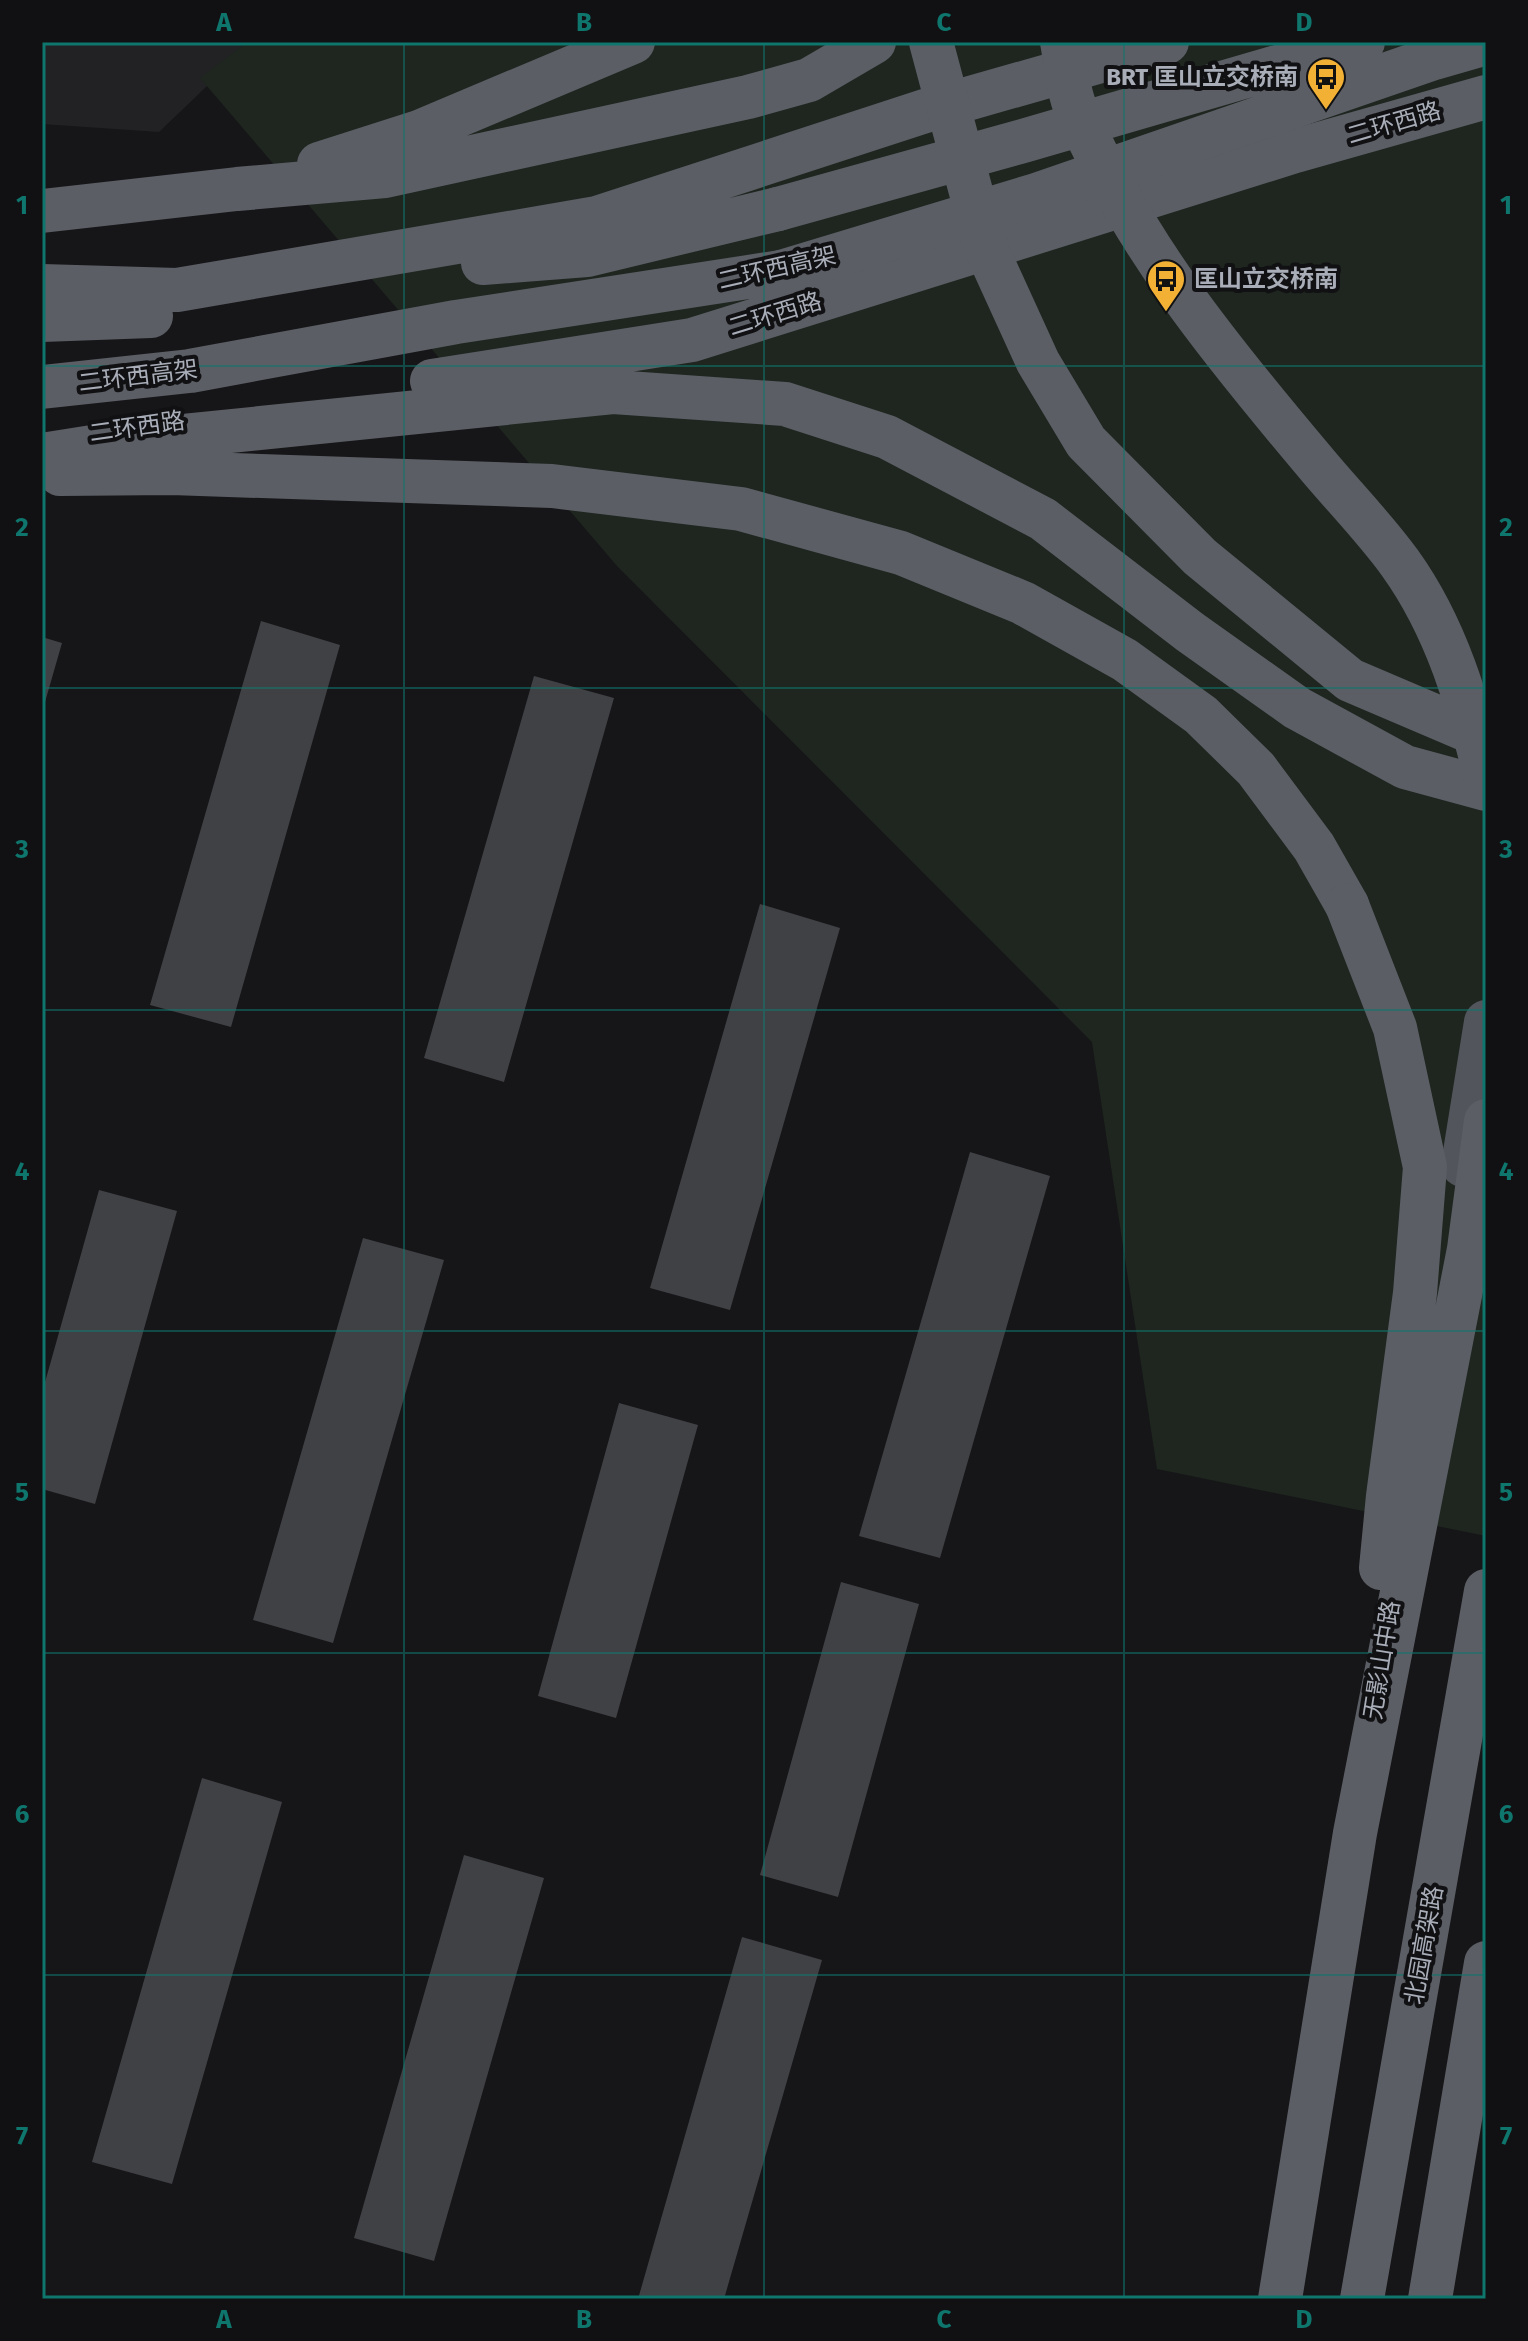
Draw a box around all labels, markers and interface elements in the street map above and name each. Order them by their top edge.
text: A [215,7,232,38]
text: B [576,7,592,38]
text: C [937,7,952,38]
text: D [1296,7,1313,38]
bus stop icon: BRT 匡山立交桥南 [1305,56,1347,111]
place label: BRT 匡山立交桥南 [1106,63,1298,91]
street label: 二环西路 [1344,96,1444,150]
text: 1 [16,190,28,221]
text: 1 [1500,190,1512,221]
street label: 二环西高架 [715,241,839,295]
bus stop icon: 匡山立交桥南 [1145,258,1187,313]
place label: 匡山立交桥南 [1194,265,1338,293]
street label: 二环西路 [725,287,825,341]
street label: 二环西高架 [77,355,199,397]
street label: 二环西路 [88,406,186,448]
text: 2 [15,512,29,543]
text: 2 [1499,512,1513,543]
text: 3 [14,834,29,865]
text: 3 [1498,834,1513,865]
text: 4 [15,1156,30,1187]
text: 4 [1499,1156,1514,1187]
text: 5 [15,1477,29,1508]
text: 5 [1499,1477,1513,1508]
street label: 无影山中路 [1359,1599,1405,1721]
text: 6 [15,1799,30,1830]
text: 6 [1499,1799,1514,1830]
street label: 北园高架路 [1400,1883,1448,2007]
text: 7 [16,2121,28,2152]
text: 7 [1500,2121,1512,2152]
text: A [215,2304,232,2335]
text: B [576,2304,592,2335]
text: C [937,2304,952,2335]
text: D [1296,2304,1313,2335]

